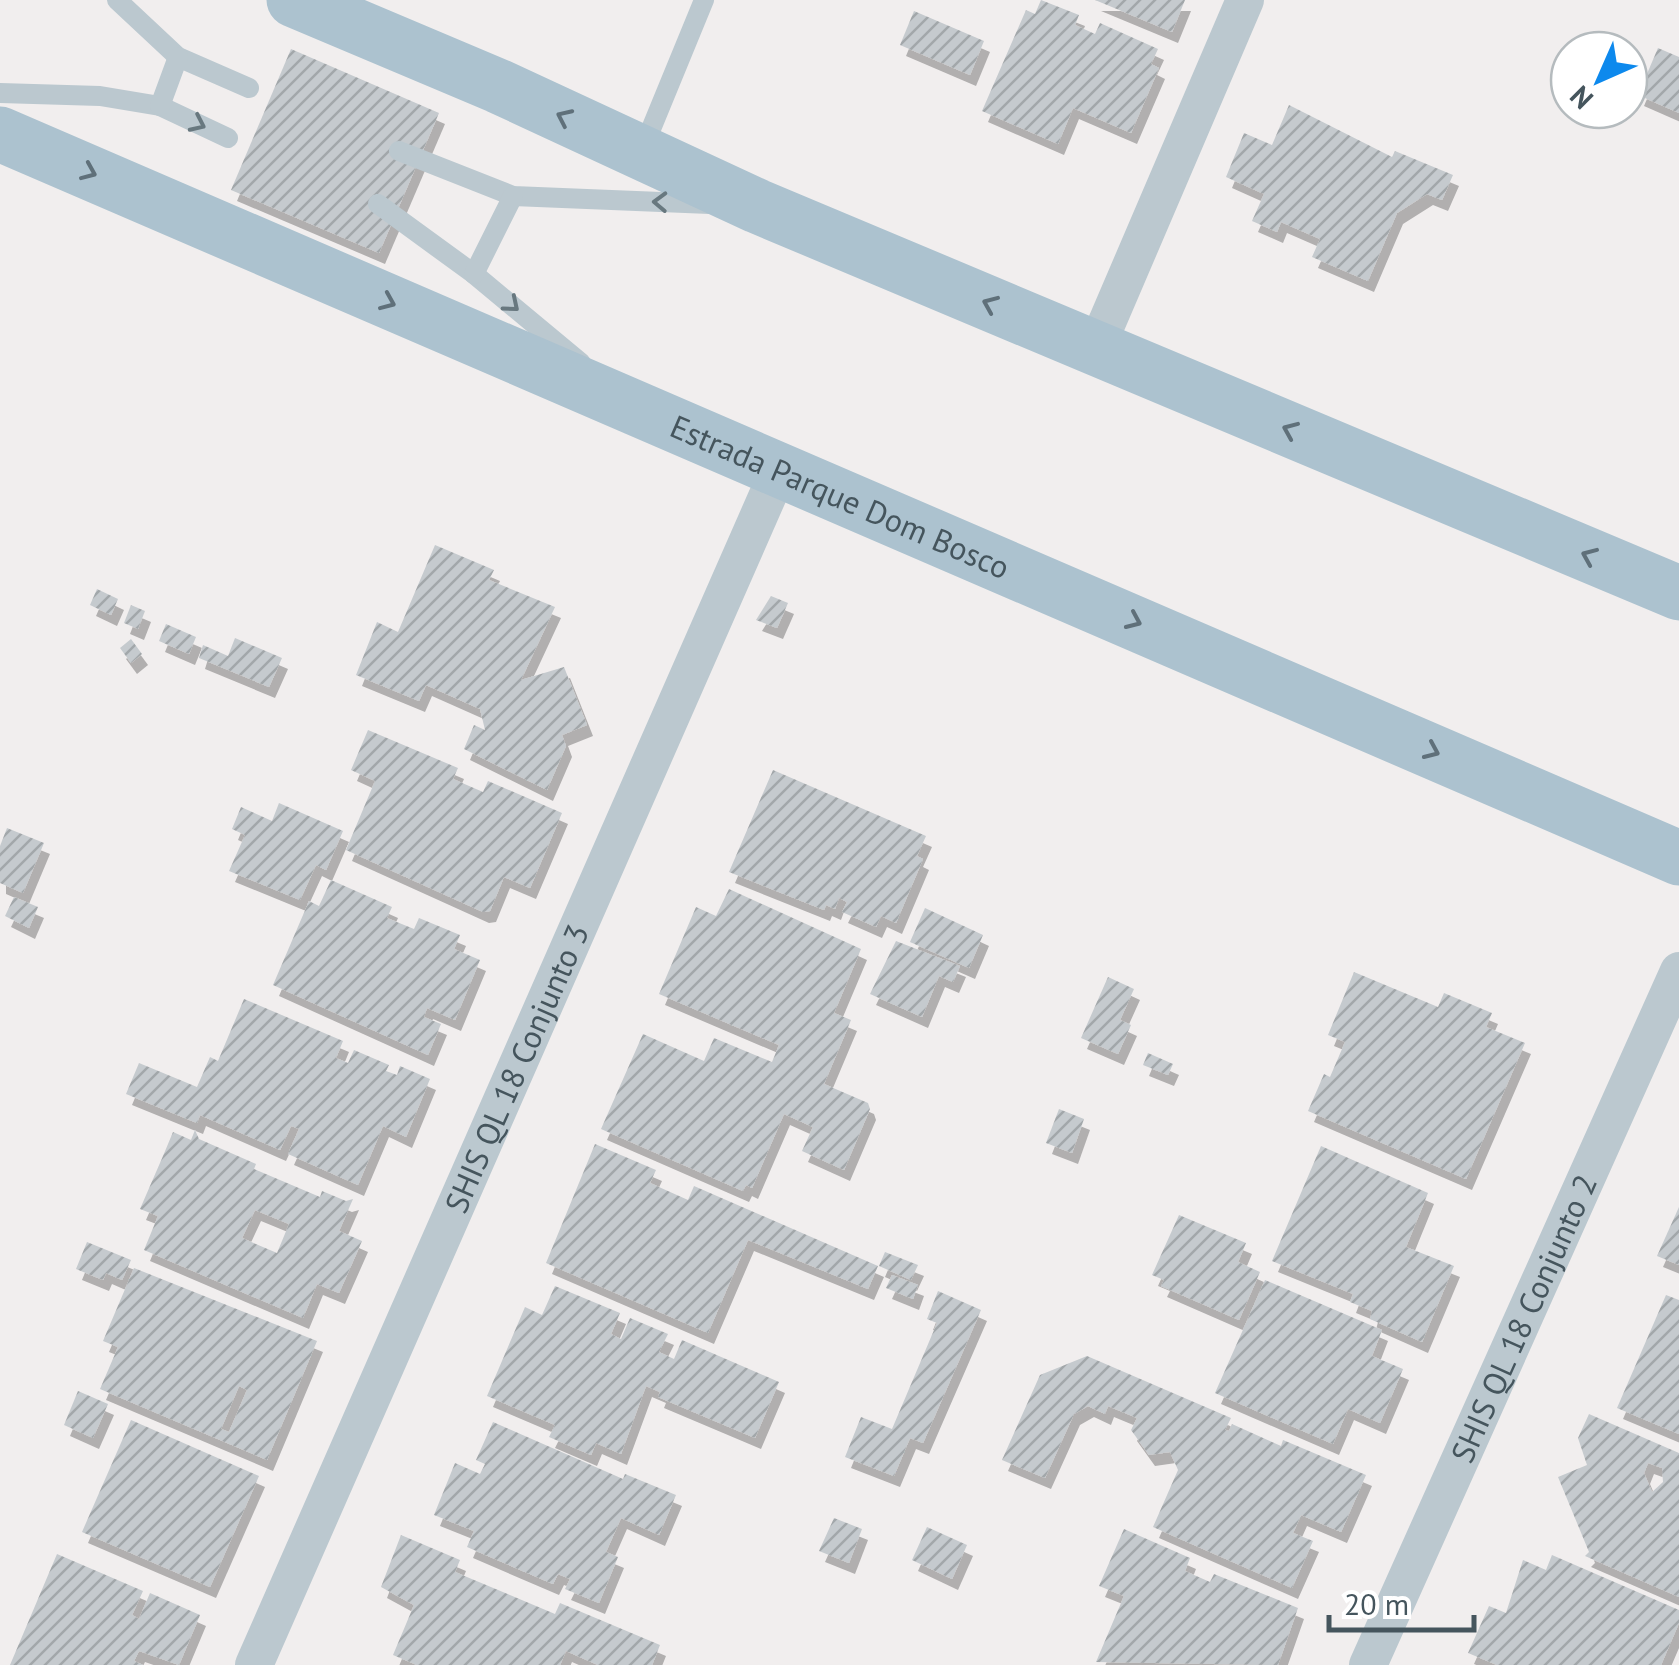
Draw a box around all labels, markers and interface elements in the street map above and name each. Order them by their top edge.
north arrow [1549,30,1649,130]
text: N [1561,78,1601,118]
one-way arrow [556,109,574,129]
one-way arrow [187,112,205,132]
one-way arrow [79,160,97,180]
one-way arrow [651,192,667,213]
one-way arrow [377,290,395,310]
one-way arrow [500,293,518,311]
one-way arrow [982,296,1000,316]
street label: Estrada Parque Dom Bosco [664,405,1016,588]
one-way arrow [1282,421,1299,441]
one-way arrow [1581,547,1599,567]
one-way arrow [1124,609,1142,629]
one-way arrow [1422,739,1440,759]
street label: SHIS QL 18 Conjunto 3 [434,917,598,1219]
street label: SHIS QL 18 Conjunto 2 [1441,1168,1606,1469]
scale bar [1329,1570,1474,1632]
text: 20 m [1344,1584,1409,1623]

